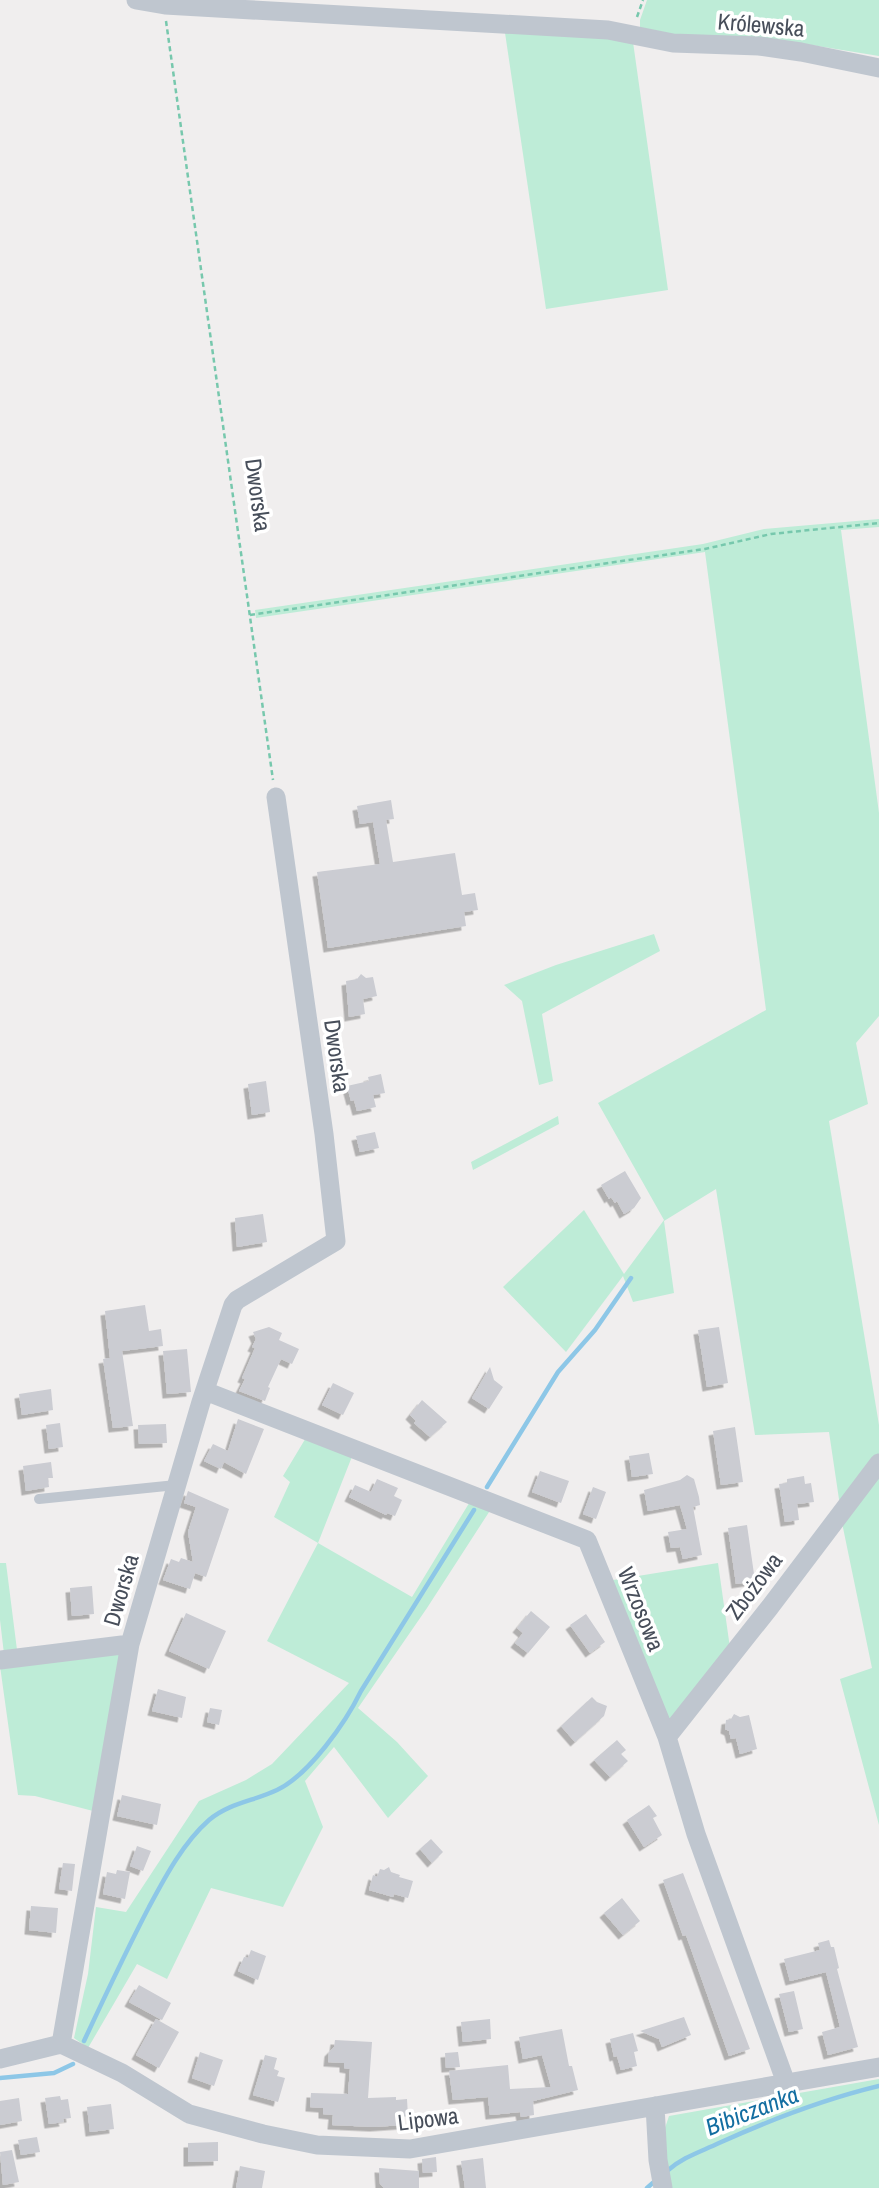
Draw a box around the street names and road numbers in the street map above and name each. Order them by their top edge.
street label: Królewska [716,5,806,44]
street label: Dworska [238,456,279,534]
street label: Dworska [317,1017,358,1095]
street label: Zbożowa [718,1545,789,1626]
street label: Dworska [96,1550,146,1629]
street label: Wrzosowa [611,1562,672,1656]
street label: Lipowa [396,2099,461,2138]

